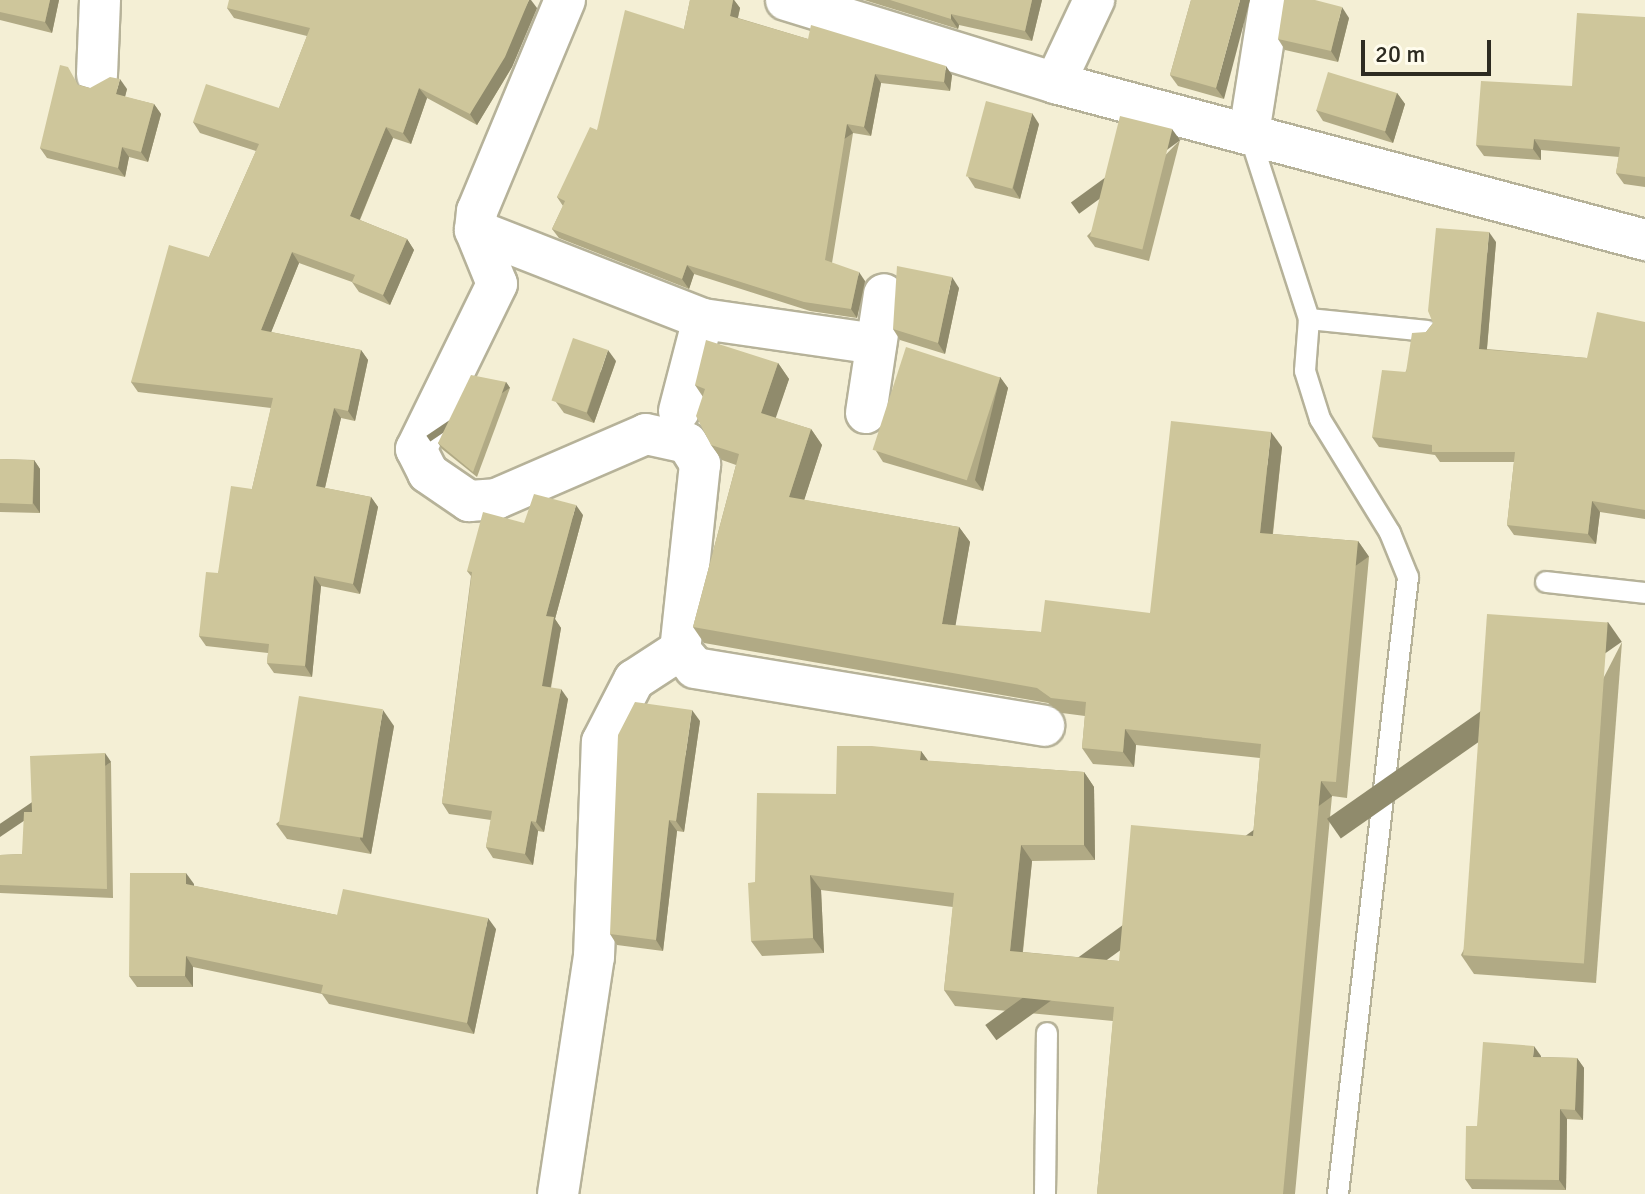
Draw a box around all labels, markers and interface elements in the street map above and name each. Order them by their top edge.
scale bar [1365,24,1495,74]
text: 20 m [1375,39,1425,69]

